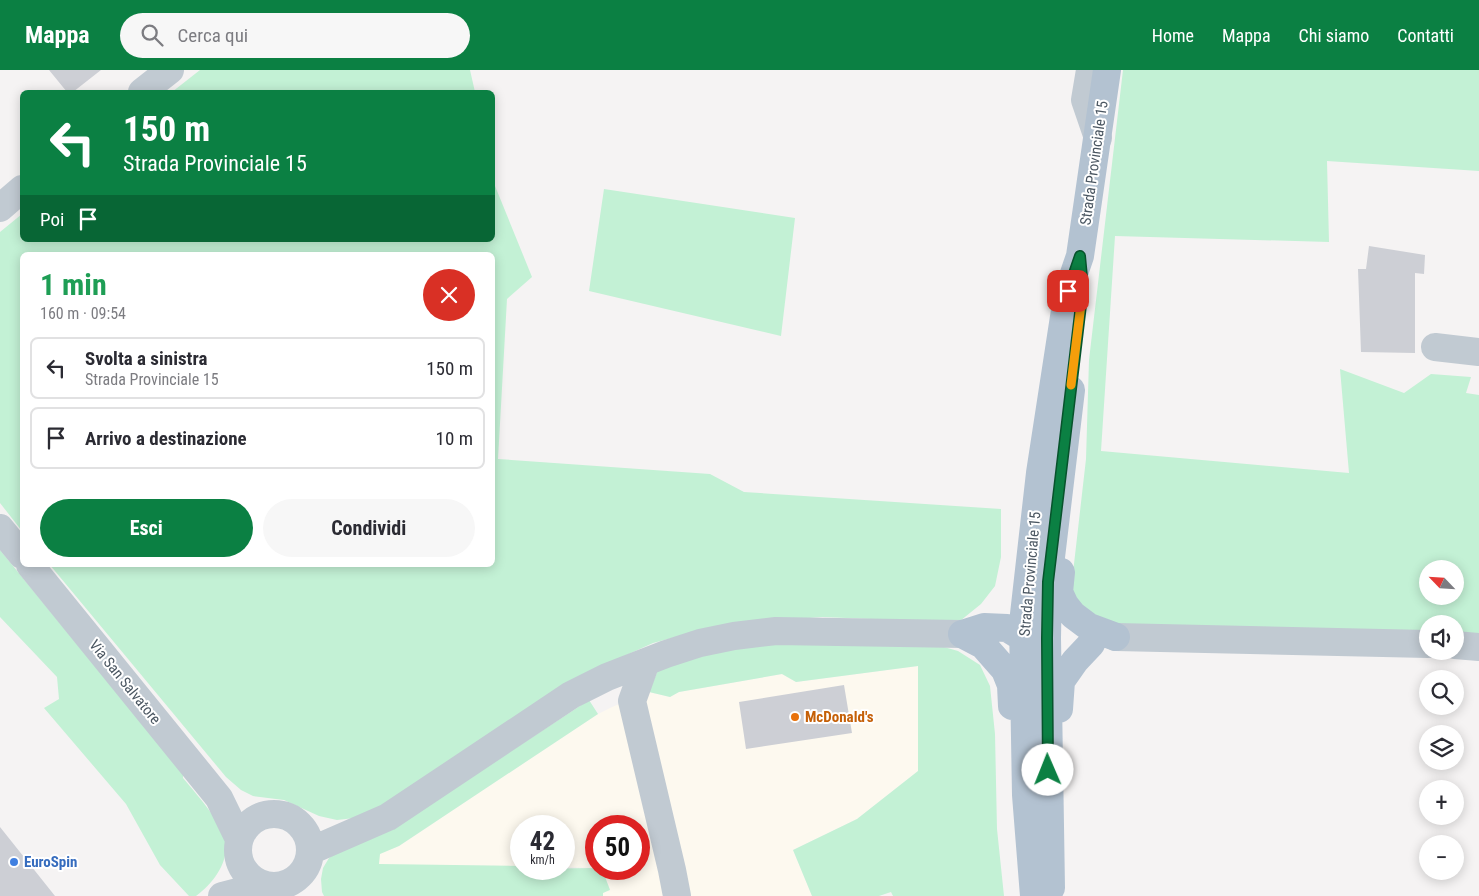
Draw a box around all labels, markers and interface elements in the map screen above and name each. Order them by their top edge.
search box [120,13,470,58]
text: Mappa [25,21,90,49]
icon: search [138,21,166,49]
text: Cerca qui [178,24,248,47]
text: Home [1152,25,1194,46]
text: Mappa [1222,25,1271,46]
text: Chi siamo [1299,25,1369,46]
text: Contatti [1397,25,1454,46]
street label: Strada Provinciale 15 [1076,100,1112,226]
text: 150 m [123,109,210,150]
icon: left [40,110,105,175]
text: Strada Provinciale 15 [123,151,307,176]
icon: arrive [74,205,102,233]
text: Poi [40,208,64,231]
text: 1 min [40,267,107,302]
button: close [423,269,475,321]
pin [1047,270,1089,312]
icon: arrive [1054,277,1082,305]
text: 160 m · 09:54 [40,304,126,323]
text: Svolta a sinistra [85,347,207,370]
icon: left [42,354,70,382]
text: 150 m [426,357,473,380]
text: Strada Provinciale 15 [85,370,219,389]
icon: arrive [42,424,70,452]
text: Arrivo a destinazione [85,427,247,450]
text: 10 m [436,427,473,450]
button: Esci [40,499,253,557]
button: Condividi [263,499,475,557]
street label: Strada Provinciale 15 [1016,511,1044,637]
north arrow [1419,560,1464,605]
map controls [1419,560,1464,880]
button: sound [1419,615,1464,660]
street label: Via San Salvatore [85,636,165,728]
button: search [1419,670,1464,715]
place label: McDonald's [805,708,874,726]
marker: McDonald's [789,711,801,723]
button: layers [1419,725,1464,770]
position arrow [1021,743,1073,795]
button: + [1419,780,1464,825]
speed limit sign: 50 [585,815,650,880]
text: 42 [530,827,555,856]
button: − [1419,835,1464,880]
place label: EuroSpin [24,853,77,871]
text: km/h [530,853,555,867]
marker: EuroSpin [8,856,20,868]

